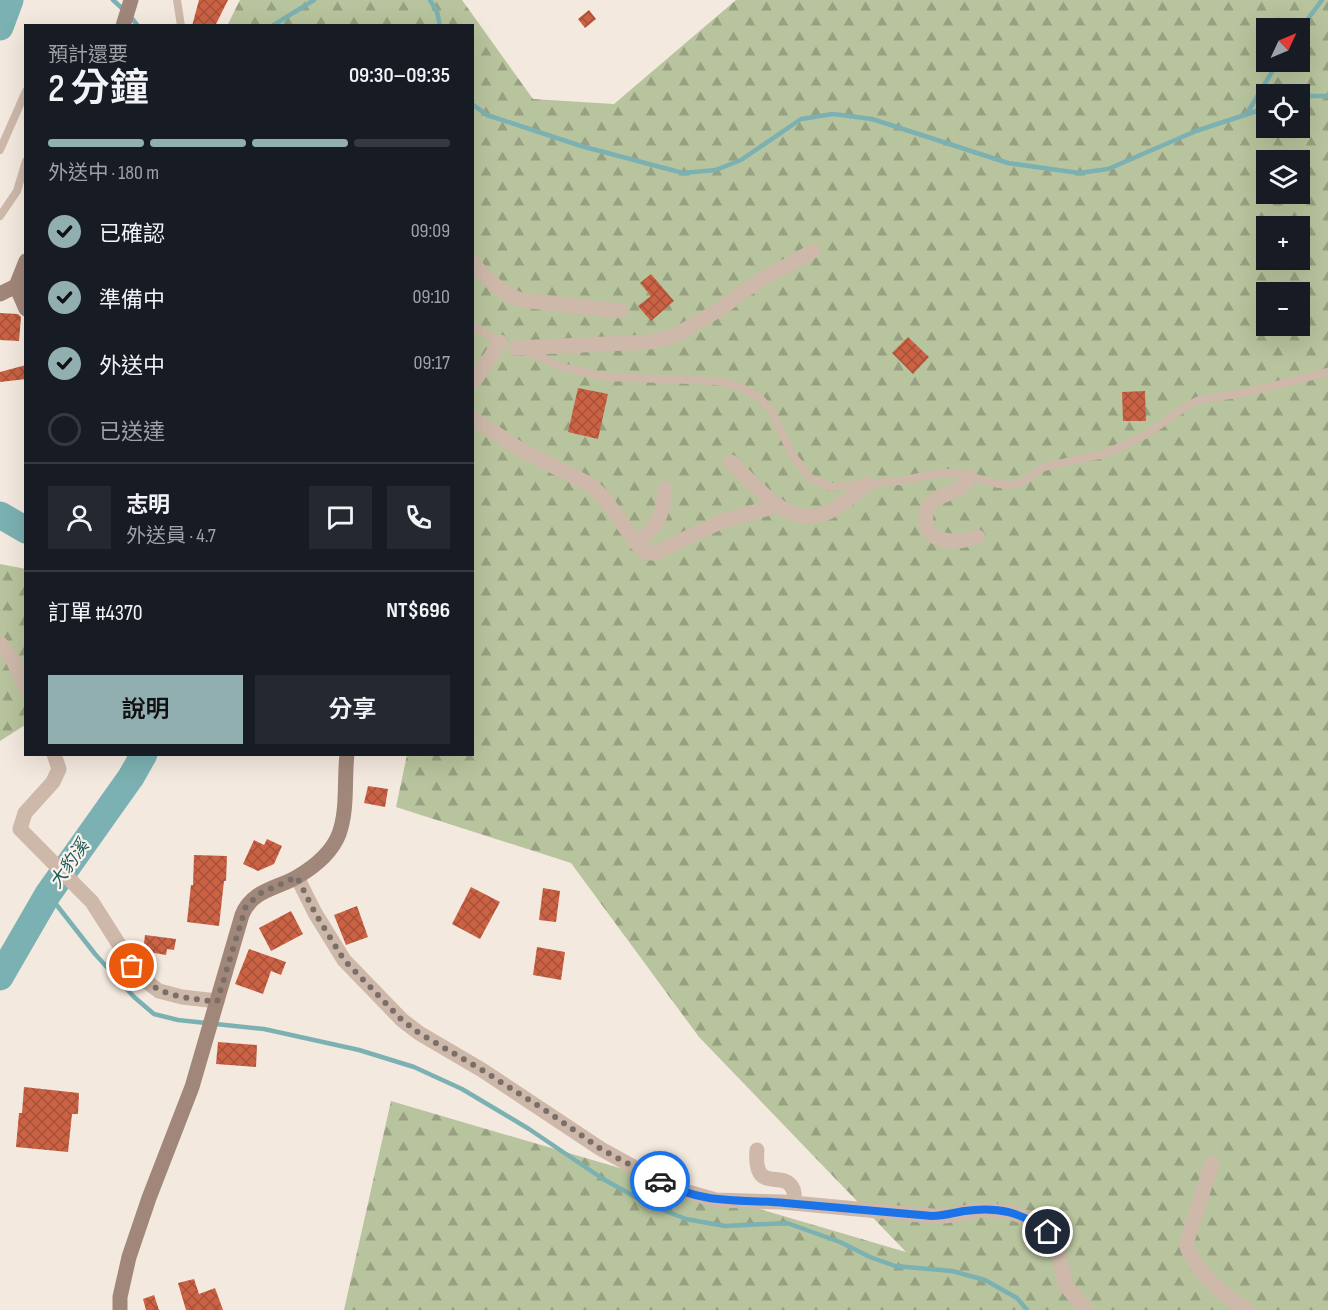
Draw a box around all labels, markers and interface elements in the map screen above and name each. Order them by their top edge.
north arrow [1256,18,1310,72]
map controls [1256,18,1310,336]
text: 預計還要 [48,43,128,67]
text: 09:30–09:35 [349,62,450,89]
text: 2 分鐘 [48,66,149,113]
button: locate [1256,84,1310,138]
button: layers [1256,150,1310,204]
text: 外送中 · 180 m [48,161,159,185]
icon: check [48,215,81,248]
button: + [1256,216,1310,270]
text: 09:09 [411,219,450,243]
text: 已確認 [99,221,165,248]
icon: check [48,281,81,314]
button: − [1256,282,1310,336]
text: 09:10 [413,285,450,309]
text: 準備中 [99,287,165,314]
icon: check [48,347,81,380]
text: 09:17 [413,351,450,375]
text: 外送中 [99,353,165,380]
text: 已送達 [99,419,165,446]
button: person [48,486,111,549]
button: chat [309,486,372,549]
button: phone [387,486,450,549]
text: 志明 [126,492,170,519]
text: 外送員 · 4.7 [126,524,216,548]
text: NT$696 [386,597,450,624]
text: 訂單 #4370 [48,600,143,627]
button: 說明 [48,675,243,744]
button: 分享 [255,675,450,744]
water label: 大豹溪 [45,834,95,892]
pin [106,940,157,991]
icon: bag [115,949,148,982]
courier [630,1151,690,1211]
icon: car [644,1165,677,1198]
pin [1022,1206,1073,1257]
icon: home [1031,1215,1064,1248]

